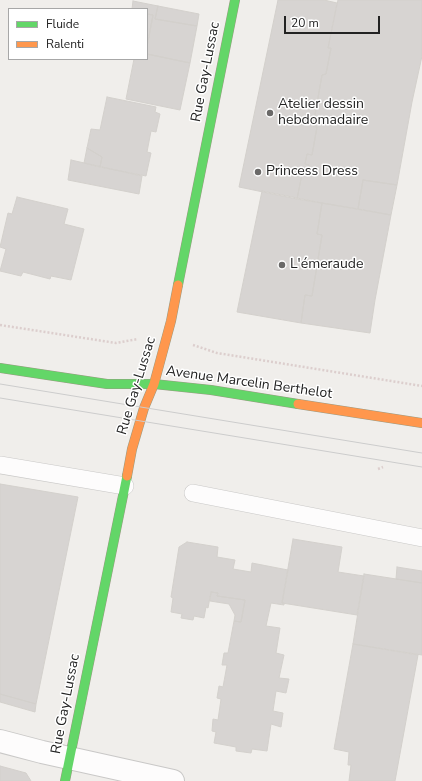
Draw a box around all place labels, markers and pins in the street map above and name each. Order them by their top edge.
place label: Atelier dessin hebdomadaire [278,97,368,130]
marker: Atelier dessin hebdomadaire [265,108,275,118]
place label: Princess Dress [266,164,358,180]
marker: Princess Dress [253,167,263,177]
place label: L'émeraude [290,257,363,273]
marker: L'émeraude [277,260,287,270]

